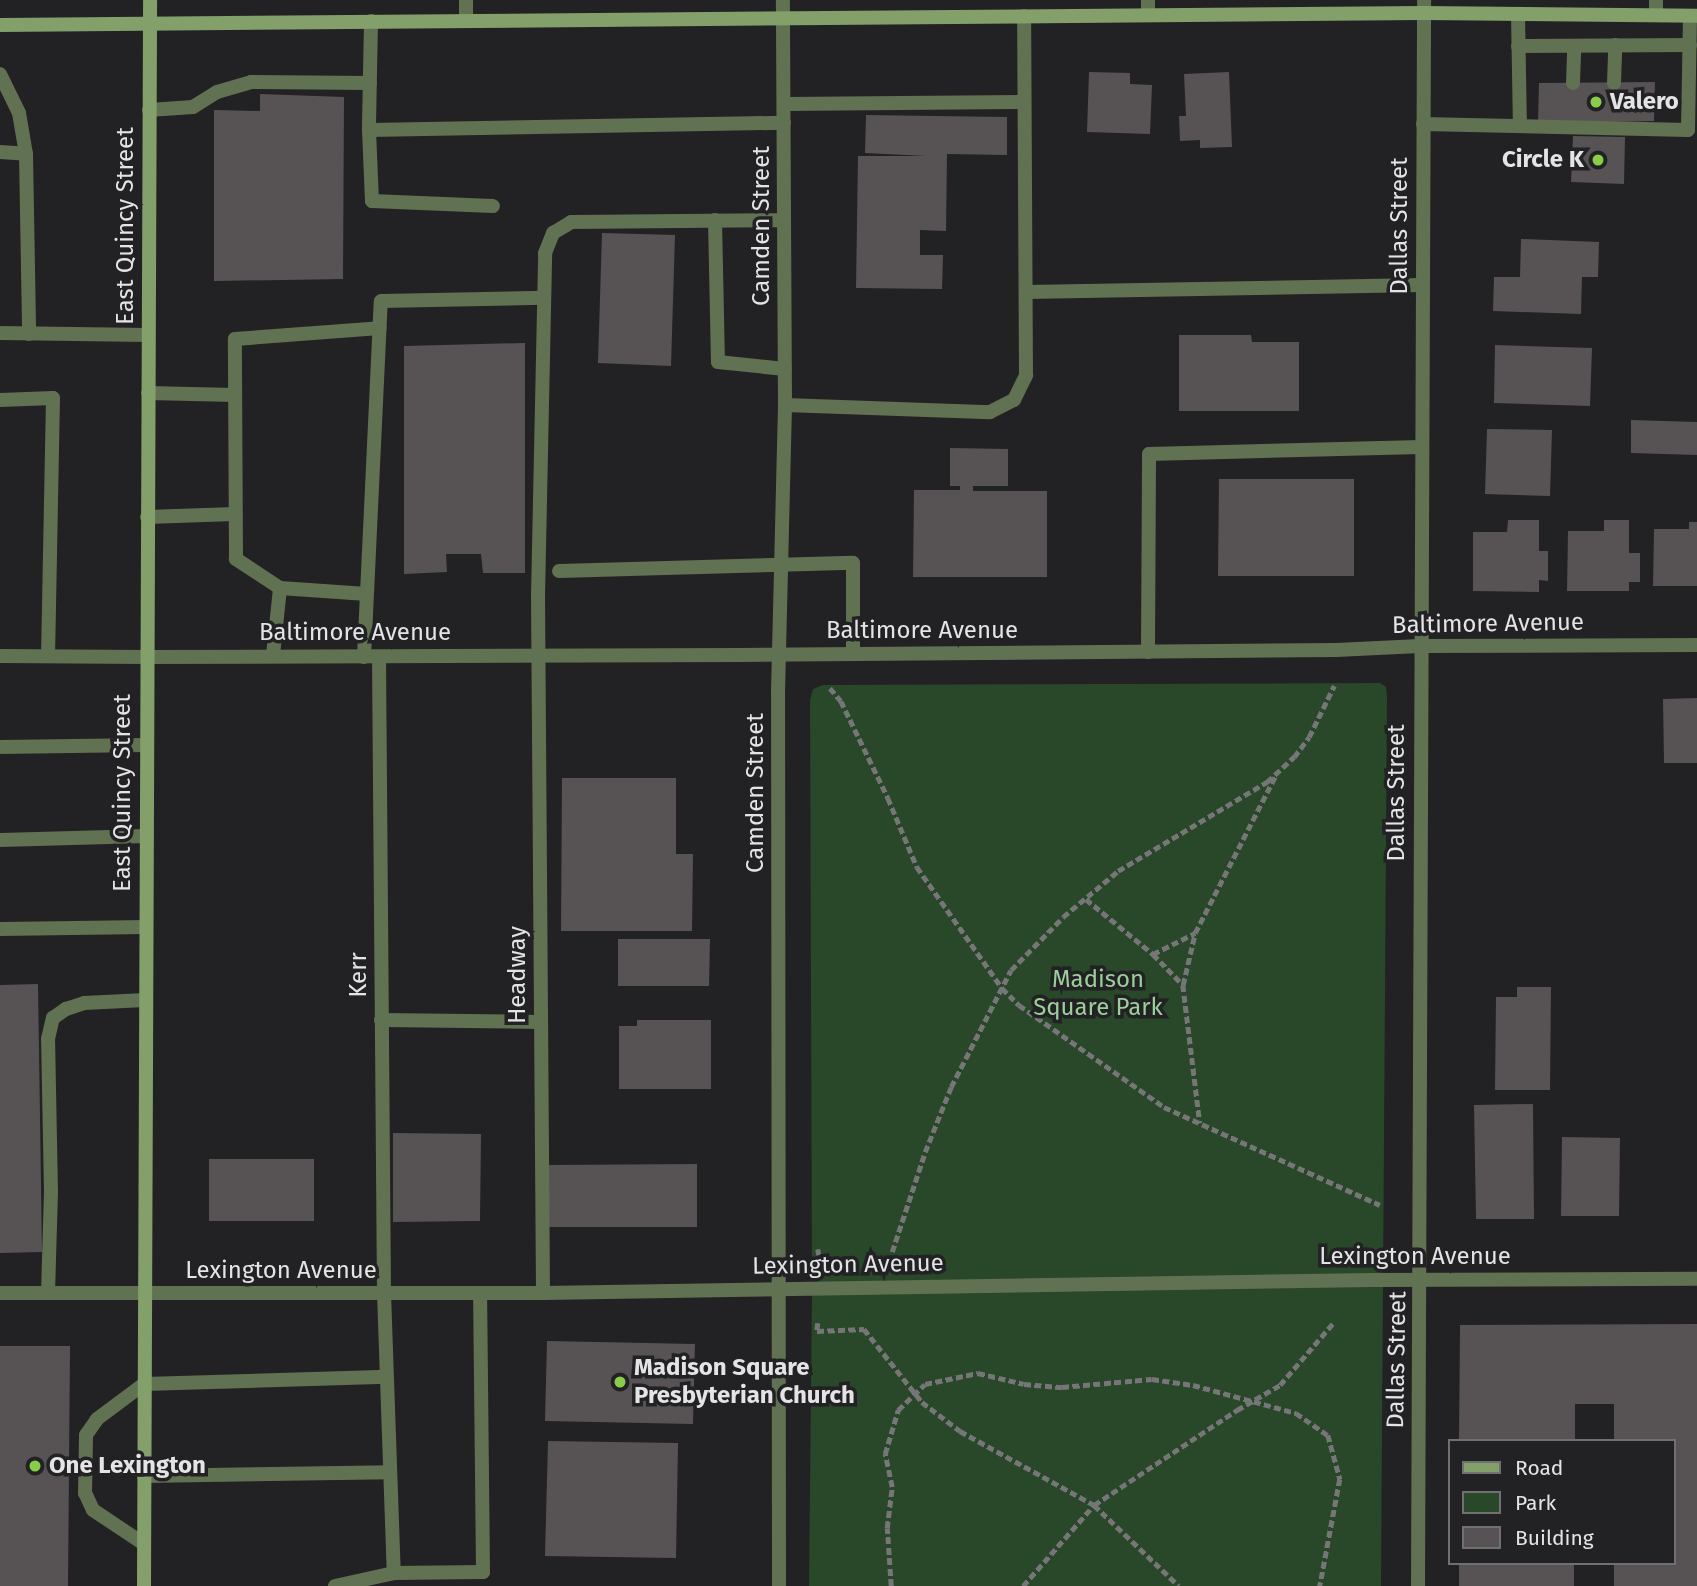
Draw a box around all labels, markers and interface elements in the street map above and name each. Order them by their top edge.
place label: Valero [1610,88,1679,116]
marker: Valero [1588,94,1604,110]
street label: East Quincy Street [112,127,140,325]
street label: Camden Street [748,146,776,306]
place label: Circle K [1502,146,1584,174]
marker: Circle K [1590,152,1606,168]
street label: Dallas Street [1386,157,1414,295]
street label: Baltimore Avenue [1392,608,1584,640]
street label: Baltimore Avenue [826,617,1018,645]
street label: Baltimore Avenue [259,619,451,647]
street label: East Quincy Street [109,694,137,892]
street label: Camden Street [742,713,770,873]
street label: Dallas Street [1383,724,1411,862]
street label: Headway [504,926,532,1024]
street label: Kerr [345,952,373,998]
park label: Madison Square Park [1033,966,1163,1022]
street label: Lexington Avenue [1319,1243,1511,1271]
street label: Lexington Avenue [752,1249,944,1281]
street label: Lexington Avenue [185,1257,377,1285]
street label: Dallas Street [1381,1291,1413,1429]
place label: Madison Square Presbyterian Church [634,1354,855,1410]
marker: Madison Square Presbyterian Church [612,1374,628,1390]
legend [1448,1439,1676,1565]
place label: One Lexington [49,1452,206,1480]
text: Road [1515,1455,1563,1481]
marker: One Lexington [27,1458,43,1474]
text: Park [1515,1490,1556,1516]
text: Building [1515,1525,1594,1551]

